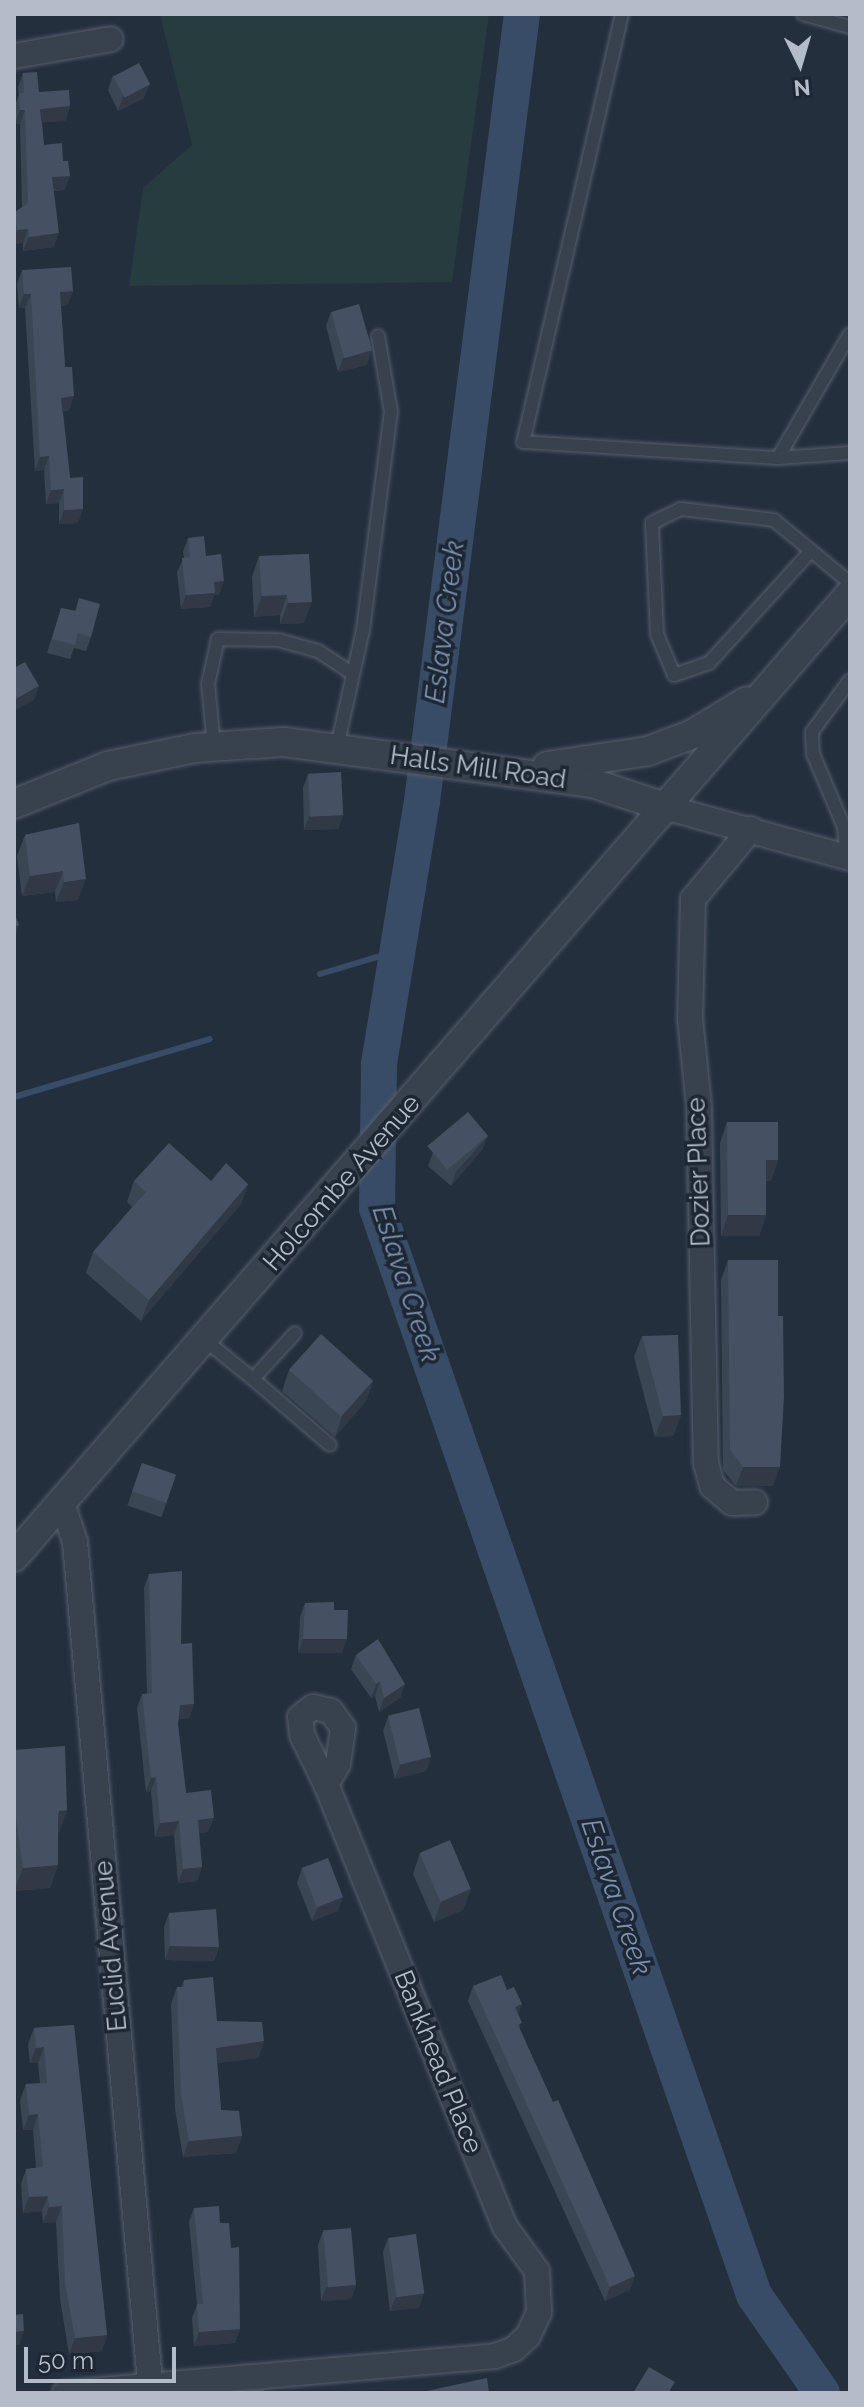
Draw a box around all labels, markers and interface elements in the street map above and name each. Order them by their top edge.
north arrow [760,24,840,104]
text: N [793,74,812,102]
water label: Eslava Creek [418,539,472,705]
street label: Halls Mill Road [388,740,568,796]
street label: Holcombe Avenue [257,1088,427,1278]
street label: Dozier Place [681,1096,717,1248]
water label: Eslava Creek [365,1201,447,1367]
water label: Eslava Creek [574,1814,658,1980]
street label: Euclid Avenue [88,1859,134,2033]
street label: Bankhead Place [387,1966,489,2158]
scale bar [28,2331,180,2381]
text: 50 m [38,2346,94,2375]

